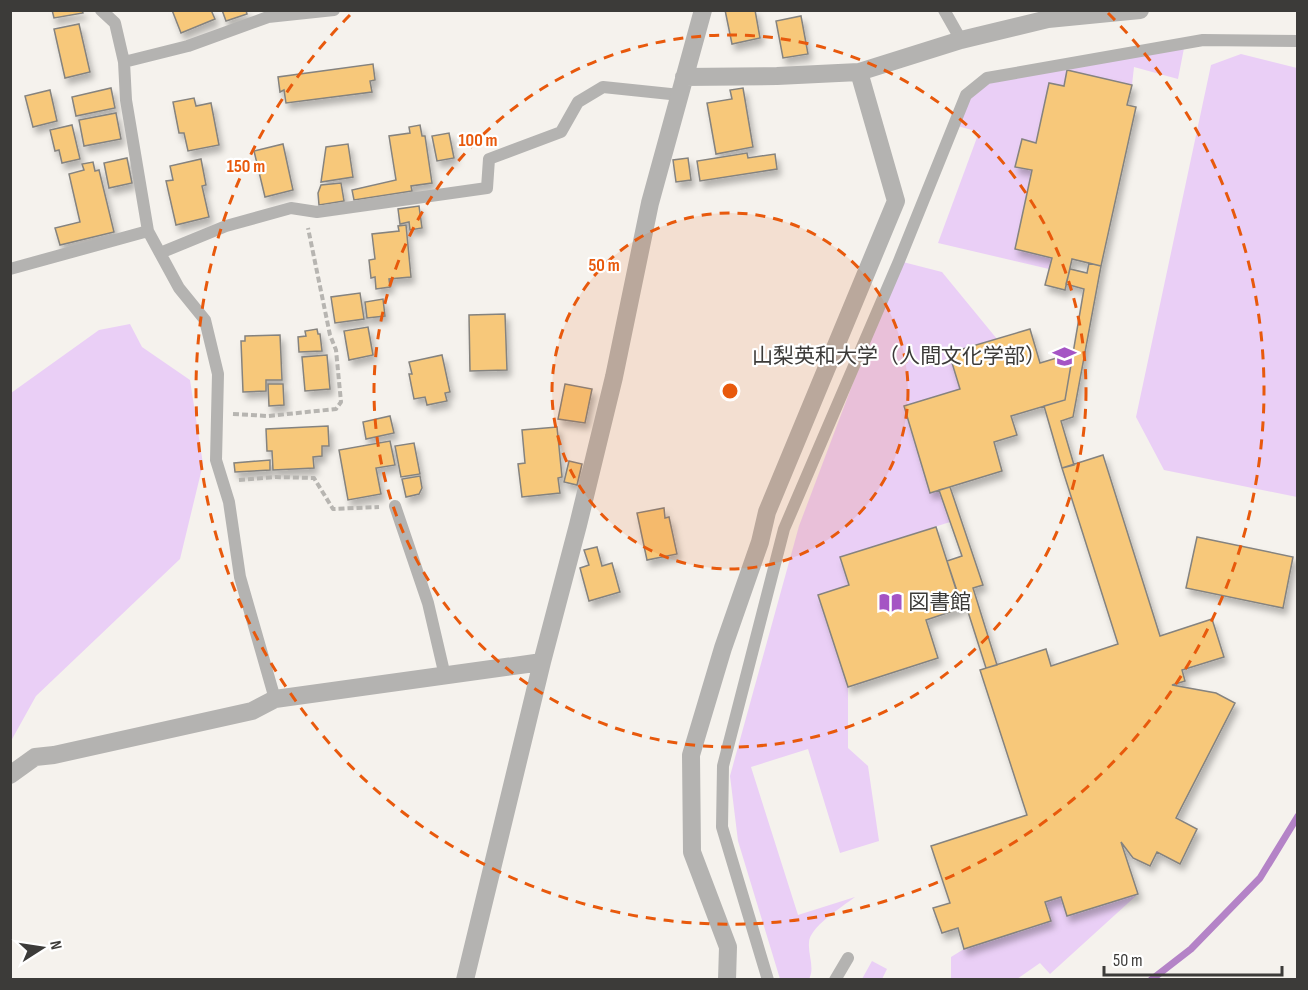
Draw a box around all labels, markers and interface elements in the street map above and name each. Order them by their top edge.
text: 100 m [459,130,498,151]
text: 150 m [227,156,265,177]
text: 50 m [588,255,620,276]
school or university icon: 山梨英和大学（人間文化学部） [1051,343,1077,369]
place label: 山梨英和大学（人間文化学部） [752,344,1046,369]
centre of rings [720,381,740,401]
library icon: 図書館 [877,589,903,615]
place label: 図書館 [908,590,971,615]
north arrow [12,918,72,978]
text: N [45,939,65,951]
scale bar [1104,939,1282,977]
text: 50 m [1113,950,1143,971]

